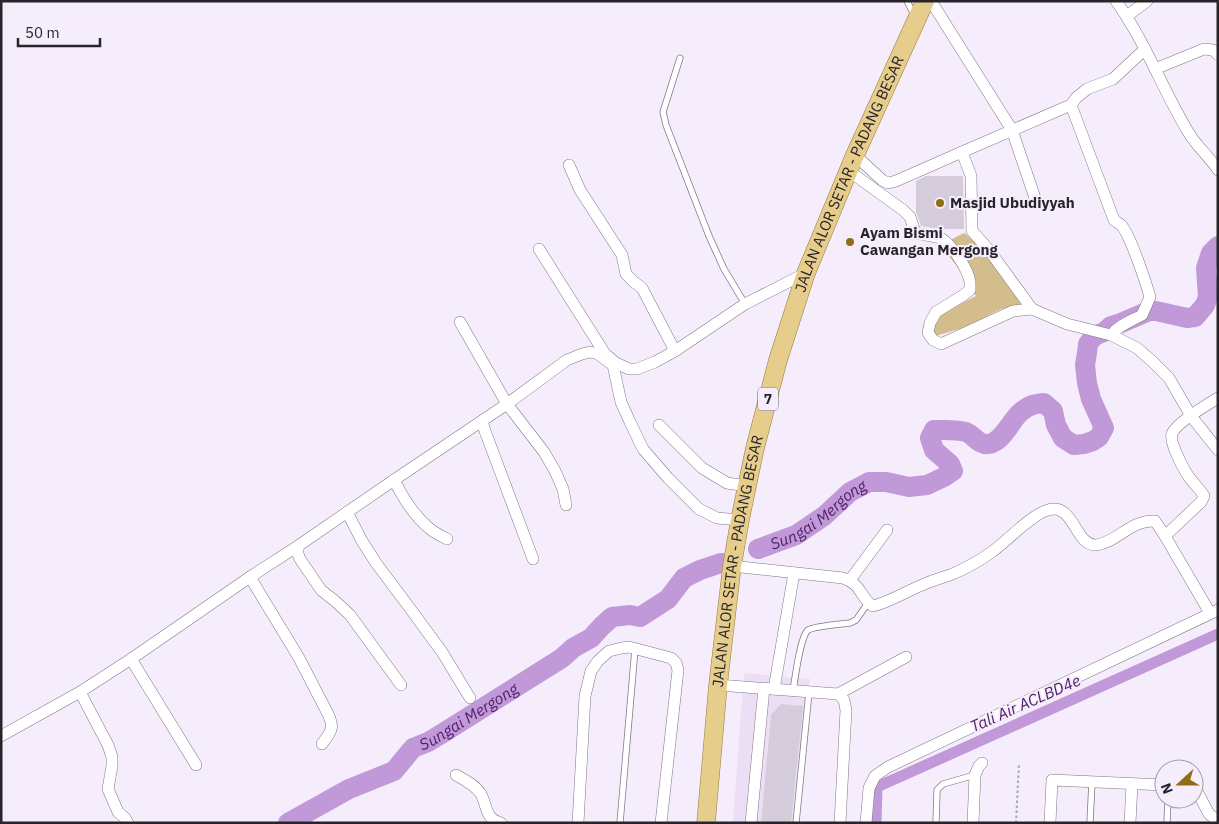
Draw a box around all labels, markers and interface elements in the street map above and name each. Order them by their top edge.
scale bar [18,15,100,47]
text: 50 m [25,23,60,42]
street label: JALAN ALOR SETAR - PADANG BESAR [790,53,908,294]
place label: Masjid Ubudiyyah [950,193,1075,212]
marker: Masjid Ubudiyyah [934,197,946,209]
place label: Ayam Bismi Cawangan Mergong [860,223,999,259]
marker: Ayam Bismi Cawangan Mergong [844,236,856,248]
road number: 7 [758,388,778,410]
street label: JALAN ALOR SETAR - PADANG BESAR [708,433,767,688]
water label: Sungai Mergong [767,475,870,554]
water label: Tali Air ACLBD4e [967,670,1083,736]
water label: Sungai Mergong [416,678,522,755]
north arrow [1154,759,1204,809]
text: N [1157,781,1177,797]

